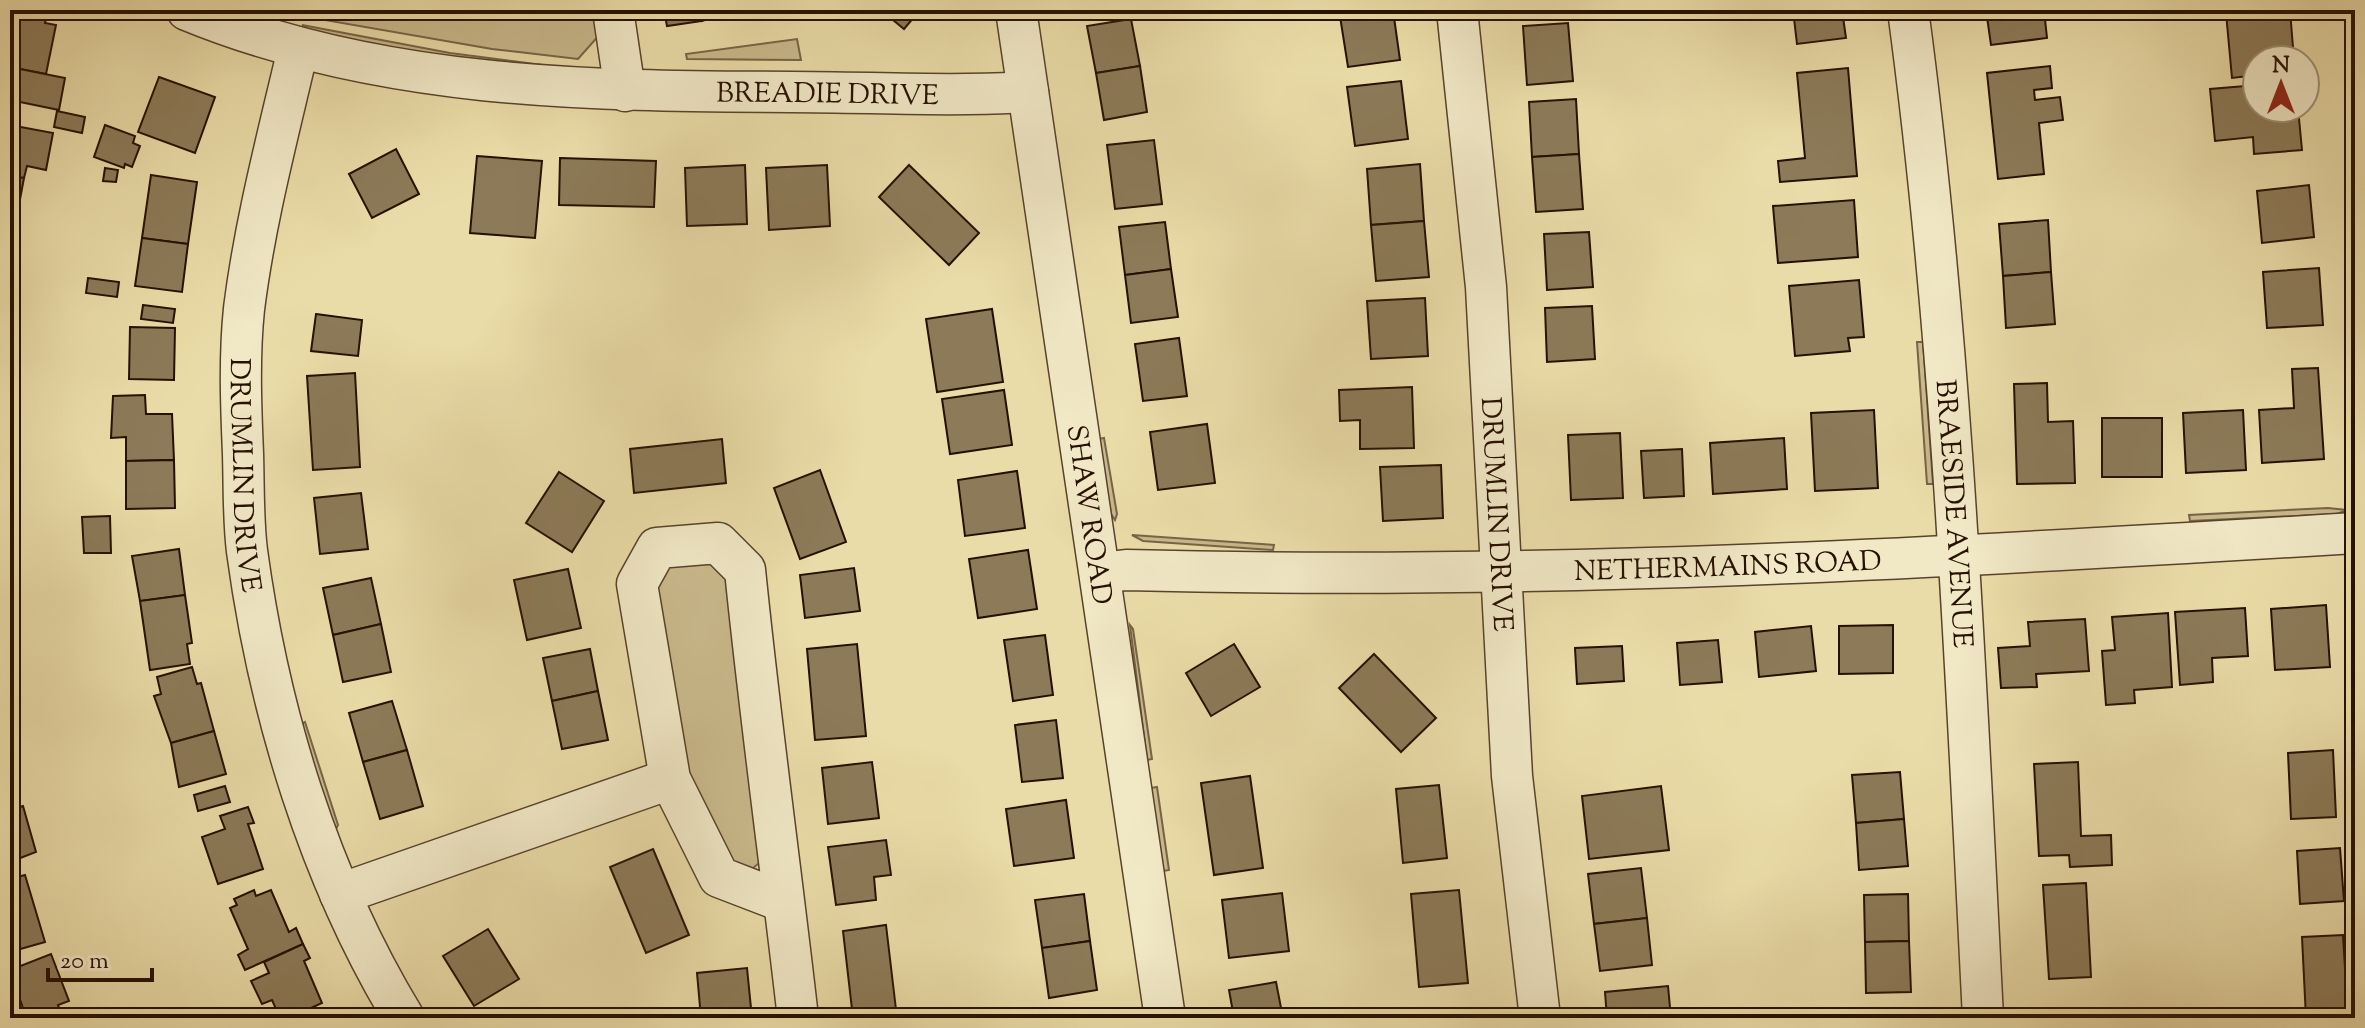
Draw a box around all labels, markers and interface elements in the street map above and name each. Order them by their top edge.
north arrow [2241,44,2321,124]
text: N [2272,51,2290,83]
street label: BREADIE DRIVE [716,74,939,117]
street label: DRUMLIN DRIVE [218,358,270,596]
street label: BRAESIDE AVENUE [1924,378,1981,649]
street label: DRUMLIN DRIVE [1469,396,1521,633]
street label: SHAW ROAD [1055,422,1121,608]
street label: NETHERMAINS ROAD [1574,542,1882,593]
scale bar [48,932,152,982]
text: 20 m [60,945,109,979]

